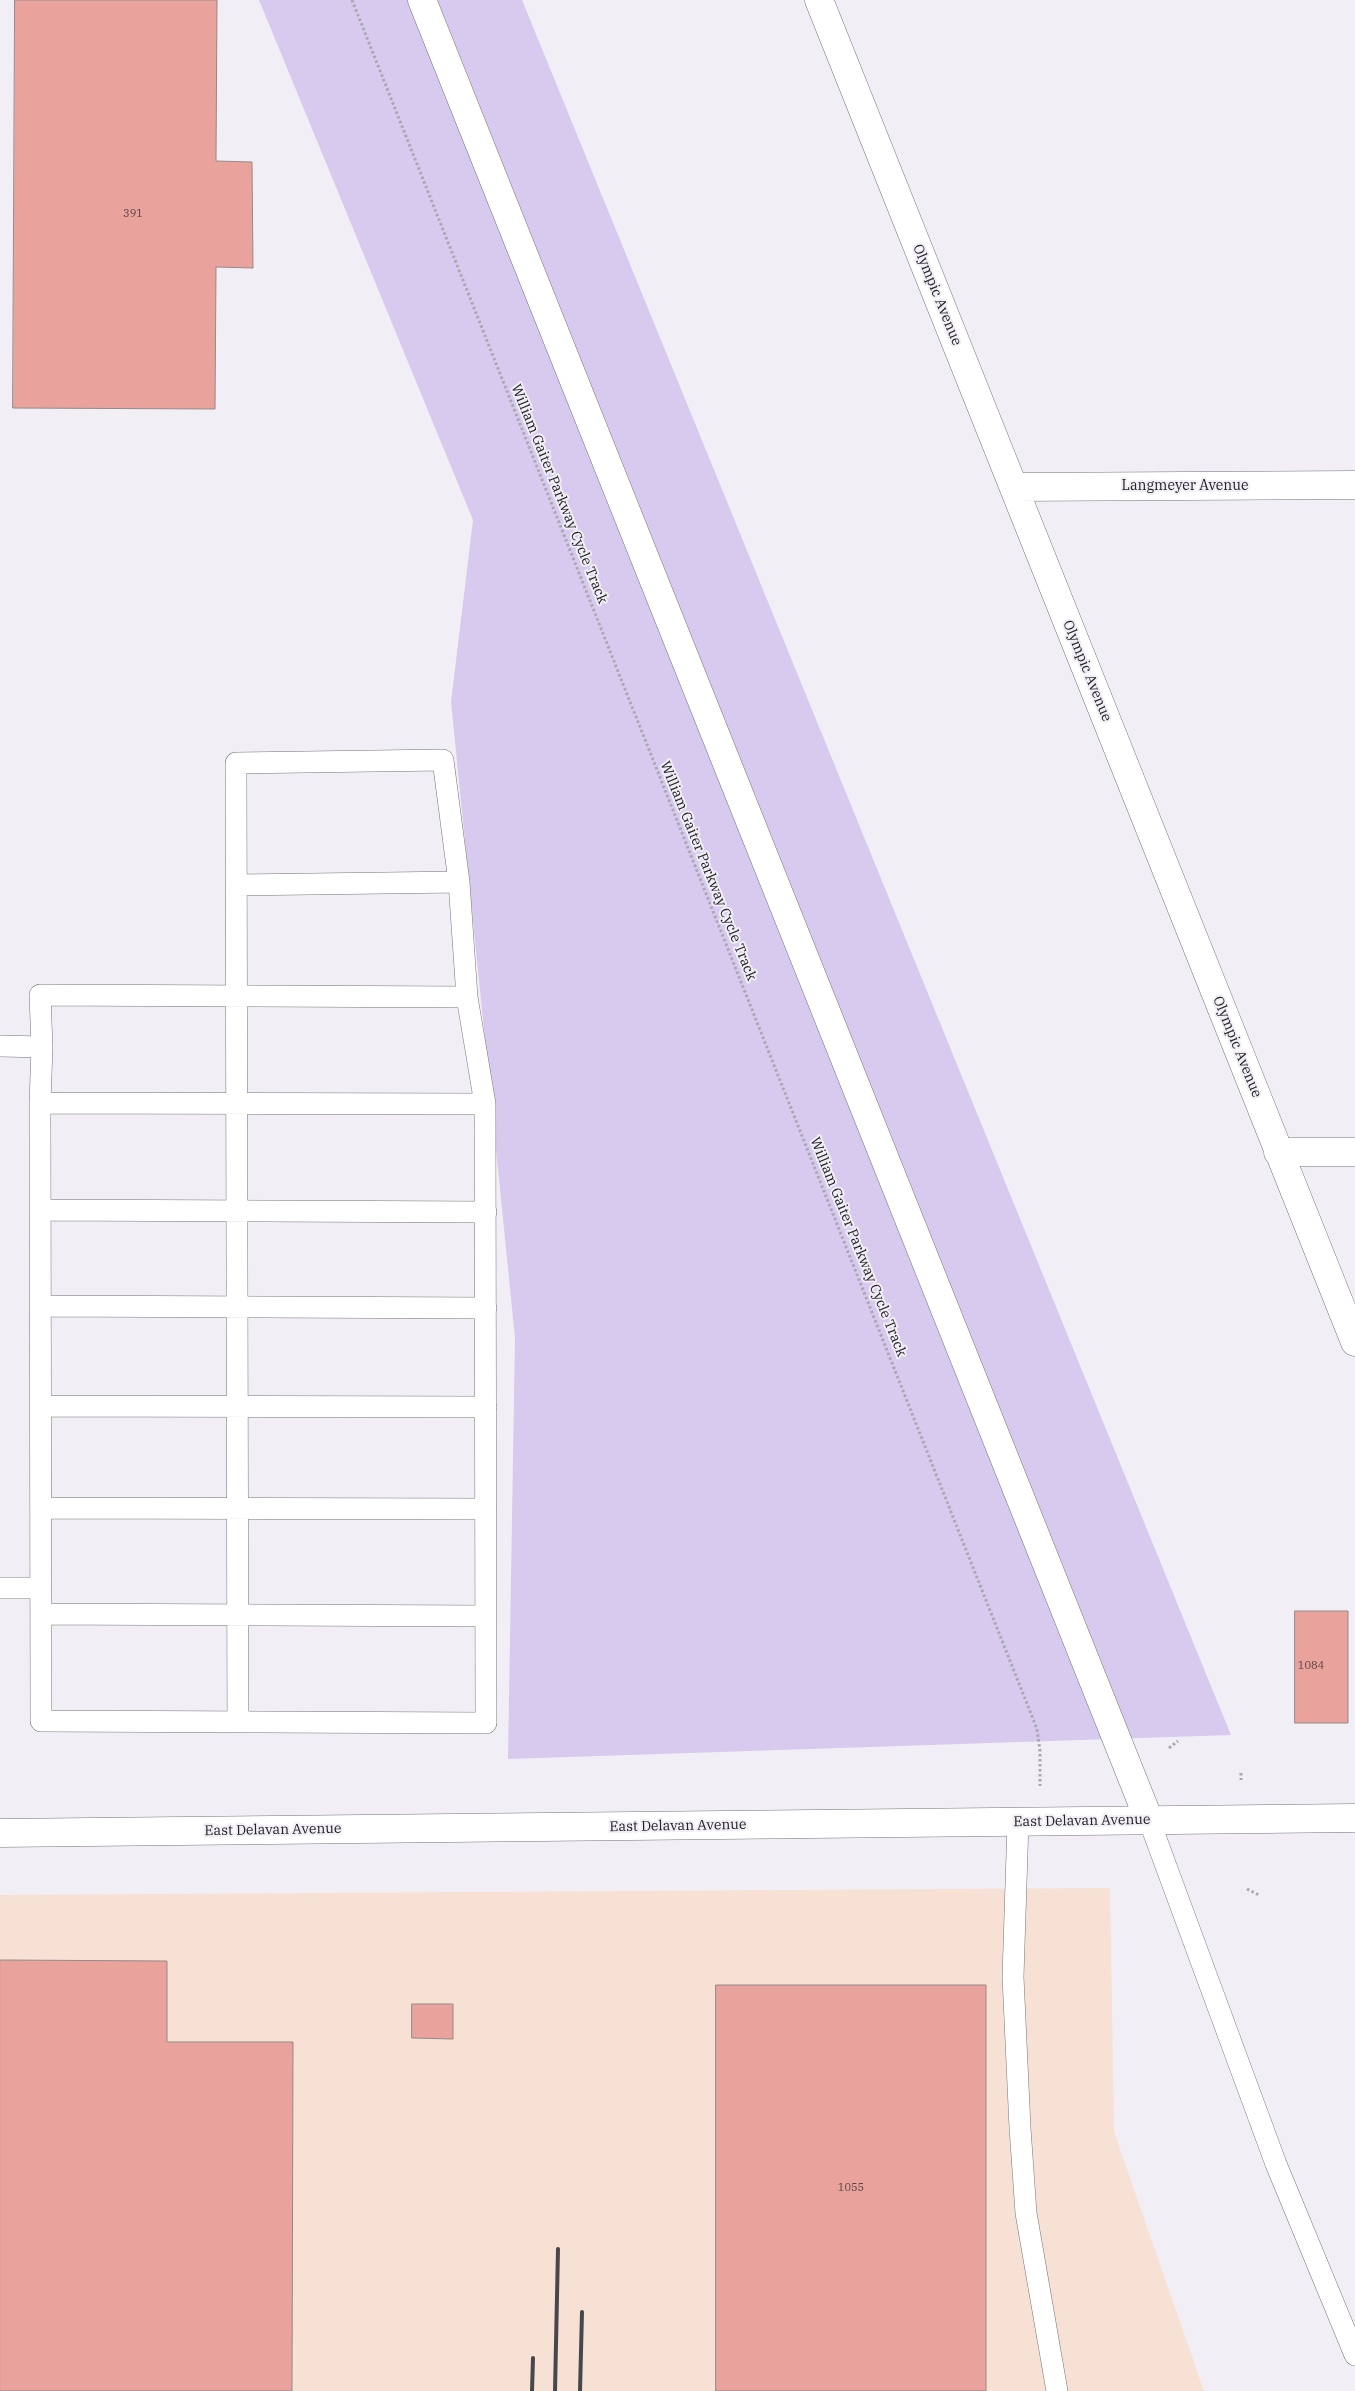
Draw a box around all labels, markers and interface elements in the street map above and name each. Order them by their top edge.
house number: 391 [123,207,143,221]
street label: Olympic Avenue [909,242,965,348]
street label: William Gaiter Parkway Cycle Track [507,382,611,606]
street label: Langmeyer Avenue [1122,478,1248,494]
street label: Olympic Avenue [1059,618,1115,724]
street label: William Gaiter Parkway Cycle Track [656,759,760,983]
street label: Olympic Avenue [1209,994,1265,1100]
street label: William Gaiter Parkway Cycle Track [806,1135,910,1359]
house number: 1084 [1298,1659,1324,1673]
street label: East Delavan Avenue [1013,1811,1151,1831]
street label: East Delavan Avenue [609,1816,747,1836]
street label: East Delavan Avenue [204,1820,342,1840]
house number: 1055 [838,2181,864,2195]

